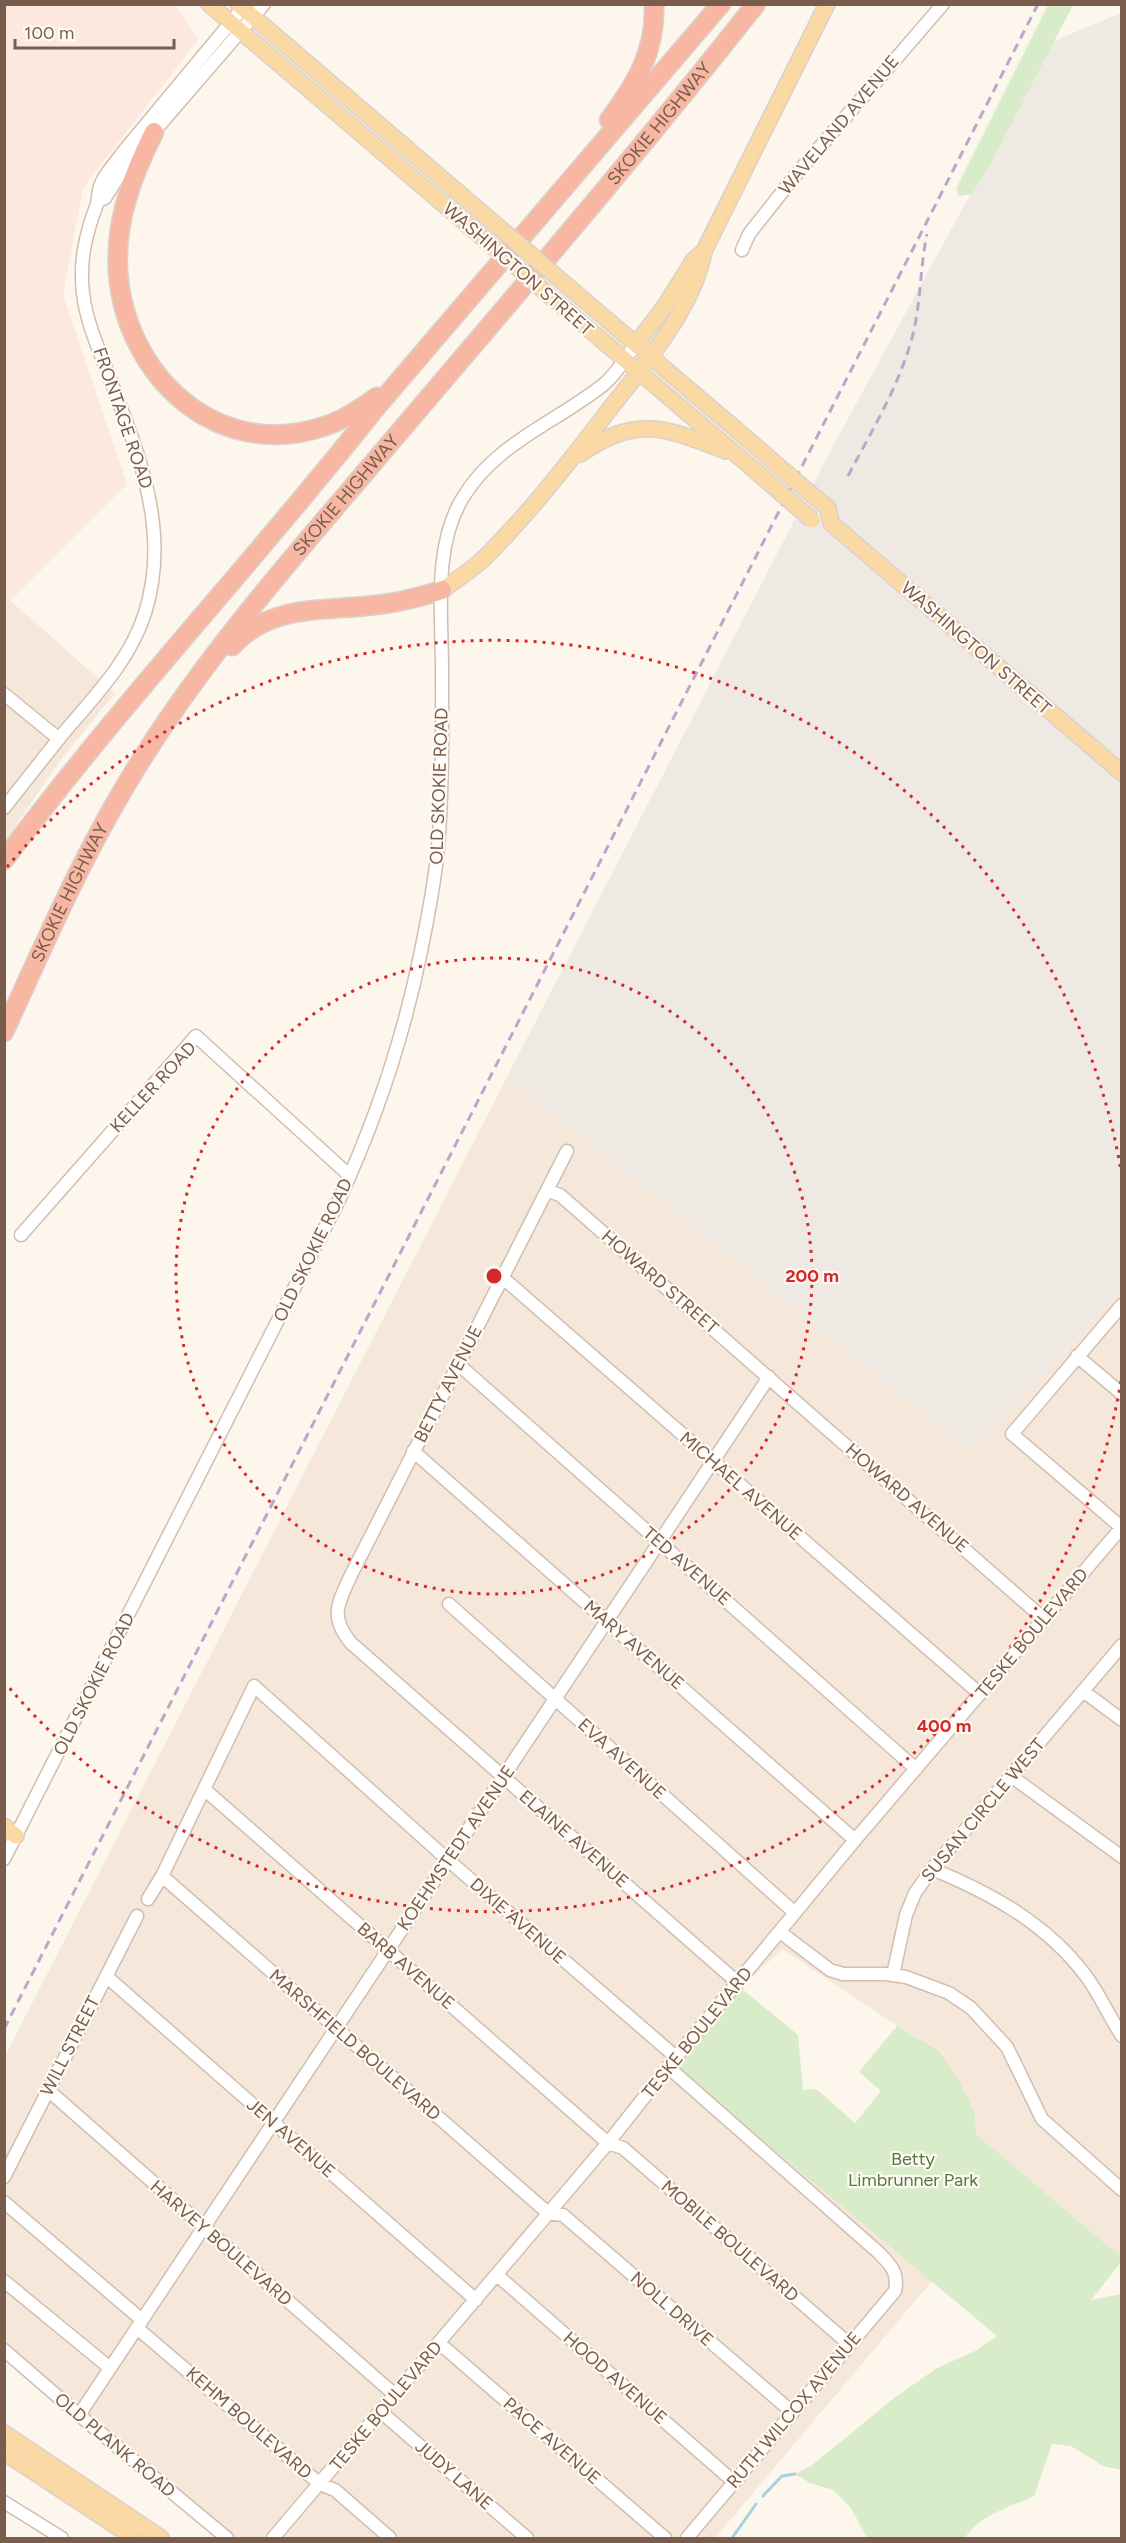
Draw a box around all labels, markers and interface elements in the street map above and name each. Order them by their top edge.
scale bar [15,12,174,50]
text: 100 m [24,22,74,44]
street label: WAVELAND AVENUE [774,51,904,199]
street label: SKOKIE HIGHWAY [602,58,716,189]
street label: WASHINGTON STREET [438,198,598,340]
street label: FRONTAGE ROAD [89,344,157,492]
street label: SKOKIE HIGHWAY [288,430,404,560]
street label: WASHINGTON STREET [896,577,1056,719]
street label: OLD SKOKIE ROAD [425,707,453,865]
street label: SKOKIE HIGHWAY [26,819,113,966]
street label: KELLER ROAD [105,1037,201,1137]
street label: OLD SKOKIE ROAD [269,1175,357,1325]
street label: HOWARD STREET [597,1225,723,1339]
text: 200 m [785,1265,839,1287]
centre of rings [484,1266,504,1286]
street label: BETTY AVENUE [409,1322,487,1446]
street label: MICHAEL AVENUE [675,1427,807,1545]
street label: HOWARD AVENUE [841,1438,973,1558]
street label: TED AVENUE [639,1522,735,1610]
street label: TESKE BOULEVARD [971,1564,1093,1702]
street label: MARY AVENUE [579,1595,689,1695]
street label: OLD SKOKIE ROAD [49,1609,139,1759]
street label: EVA AVENUE [573,1714,671,1804]
text: 400 m [917,1715,971,1737]
street label: SUSAN CIRCLE WEST [916,1734,1050,1886]
street label: KOEHMSTEDT AVENUE [393,1761,519,1935]
street label: ELAINE AVENUE [515,1785,633,1893]
street label: DIXIE AVENUE [465,1873,571,1969]
street label: BARB AVENUE [353,1918,459,2014]
street label: TESKE BOULEVARD [637,1963,757,2103]
street label: MARSHFIELD BOULEVARD [265,1965,445,2125]
street label: WILL STREET [35,1992,105,2099]
street label: JEN AVENUE [242,2094,340,2182]
park label: Betty Limbrunner Park [848,2148,978,2191]
street label: HARVEY BOULEVARD [146,2175,296,2311]
street label: MOBILE BOULEVARD [657,2175,803,2307]
street label: NOLL DRIVE [626,2267,718,2351]
street label: HOOD AVENUE [559,2327,671,2429]
street label: RUTH WILCOX AVENUE [722,2327,866,2493]
street label: TESKE BOULEVARD [325,2337,447,2475]
street label: KEHM BOULEVARD [181,2362,317,2484]
street label: OLD PLANK ROAD [50,2388,180,2502]
street label: PACE AVENUE [499,2393,605,2489]
street label: JUDY LANE [411,2435,497,2515]

